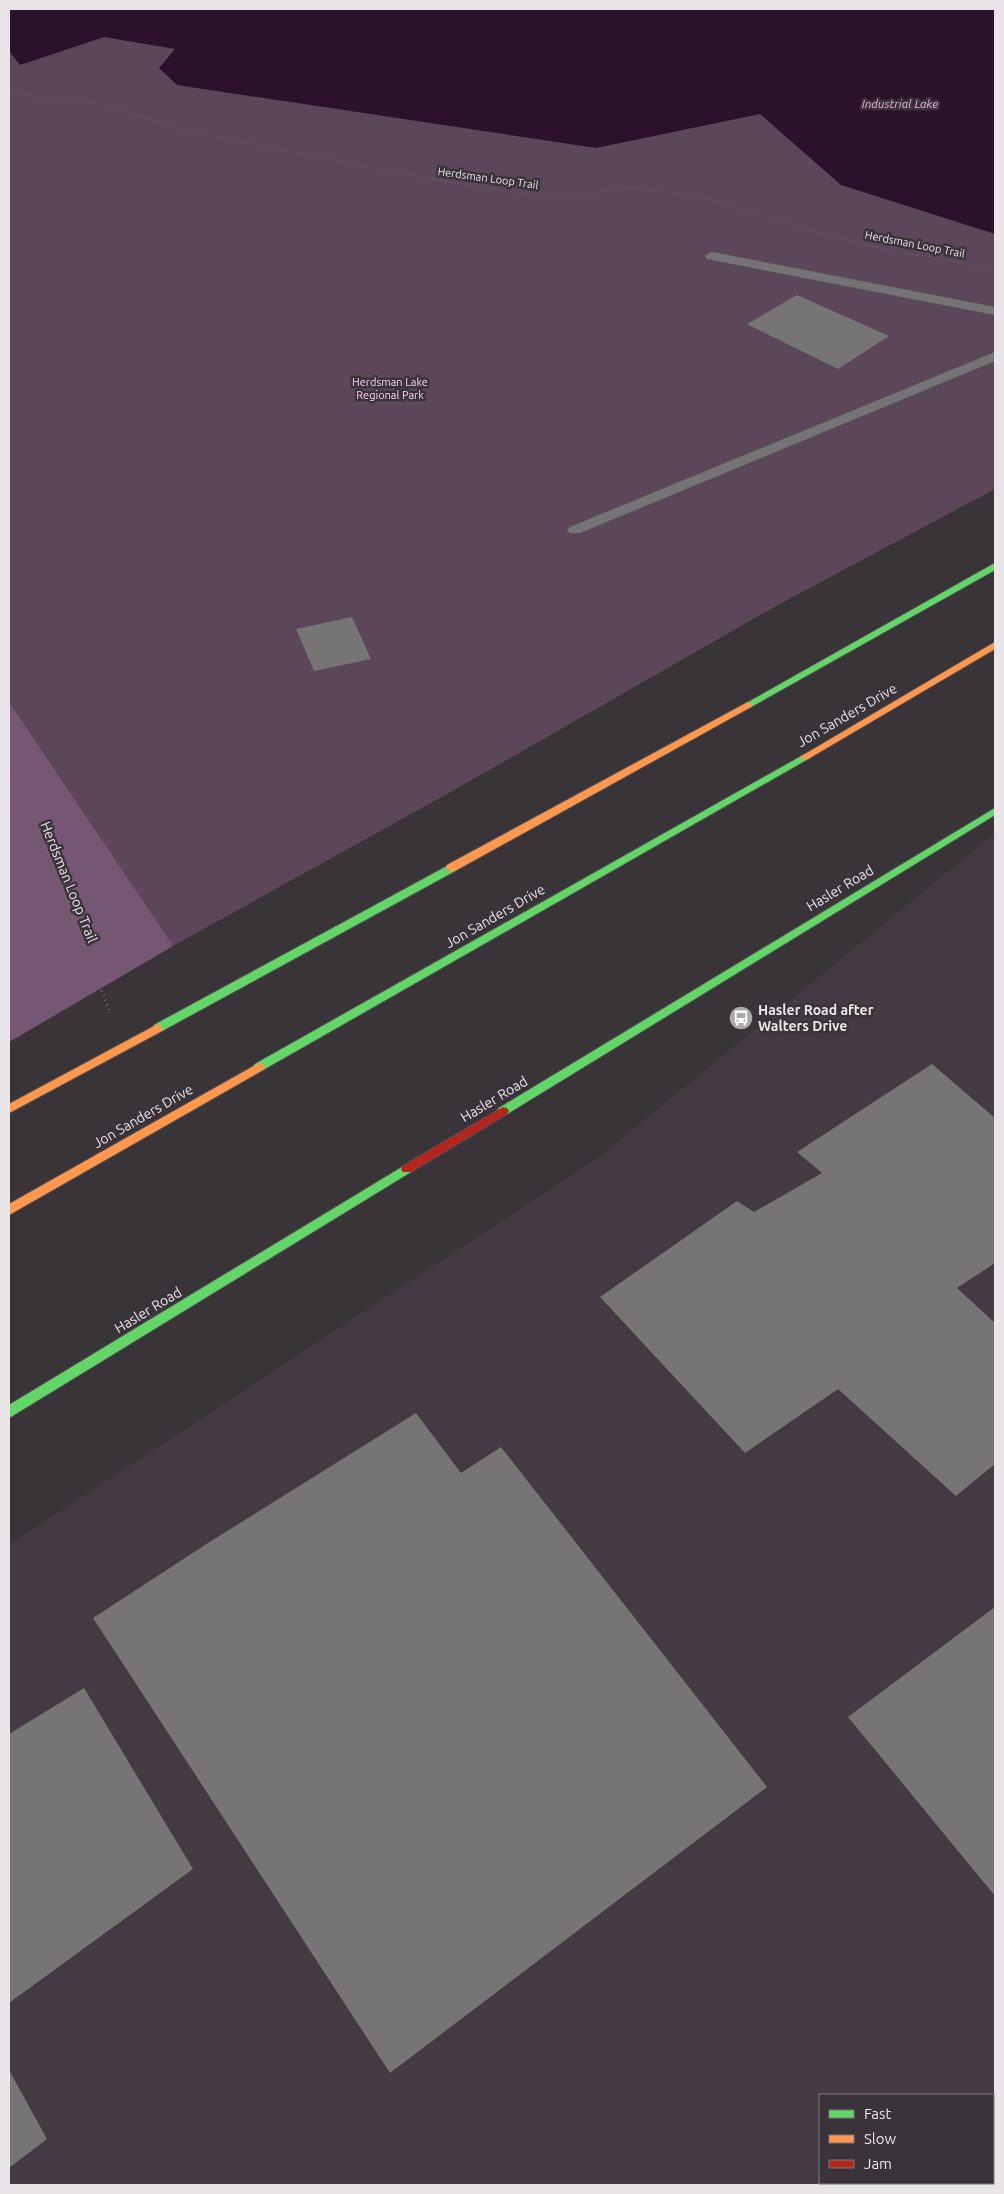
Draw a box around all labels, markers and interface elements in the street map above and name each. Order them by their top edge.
water label: Industrial Lake [862,97,938,110]
street label: Herdsman Loop Trail [437,165,539,191]
street label: Herdsman Loop Trail [864,228,966,260]
park label: Herdsman Lake Regional Park [352,376,428,401]
street label: Jon Sanders Drive [794,680,900,750]
street label: Herdsman Loop Trail [37,819,101,945]
street label: Hasler Road [804,862,876,914]
street label: Jon Sanders Drive [442,881,548,951]
place label: Hasler Road after Walters Drive [758,1002,874,1034]
bus stop icon: Hasler Road after Walters Drive [728,1005,754,1031]
street label: Hasler Road [458,1073,530,1125]
street label: Jon Sanders Drive [90,1081,196,1151]
street label: Hasler Road [112,1284,184,1336]
legend [819,2094,994,2184]
text: Fast [864,2105,892,2122]
text: Slow [864,2130,897,2147]
text: Jam [864,2155,892,2172]

